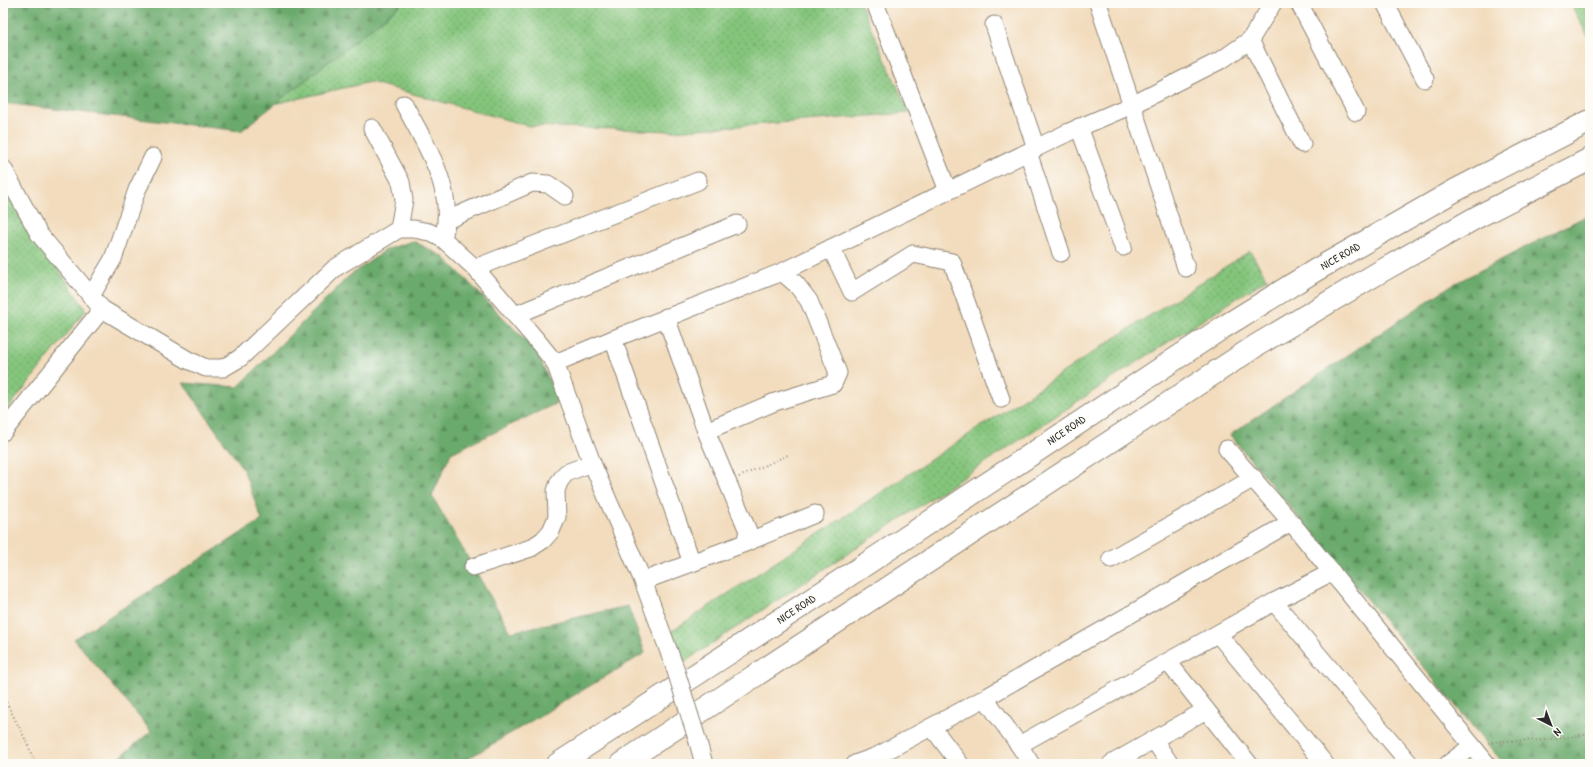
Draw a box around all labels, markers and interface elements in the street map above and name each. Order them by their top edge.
street label: NICE ROAD [1318,239,1363,273]
street label: NICE ROAD [1044,412,1089,448]
street label: NICE ROAD [774,591,819,627]
north arrow [1531,705,1571,745]
text: N [1551,725,1565,740]

